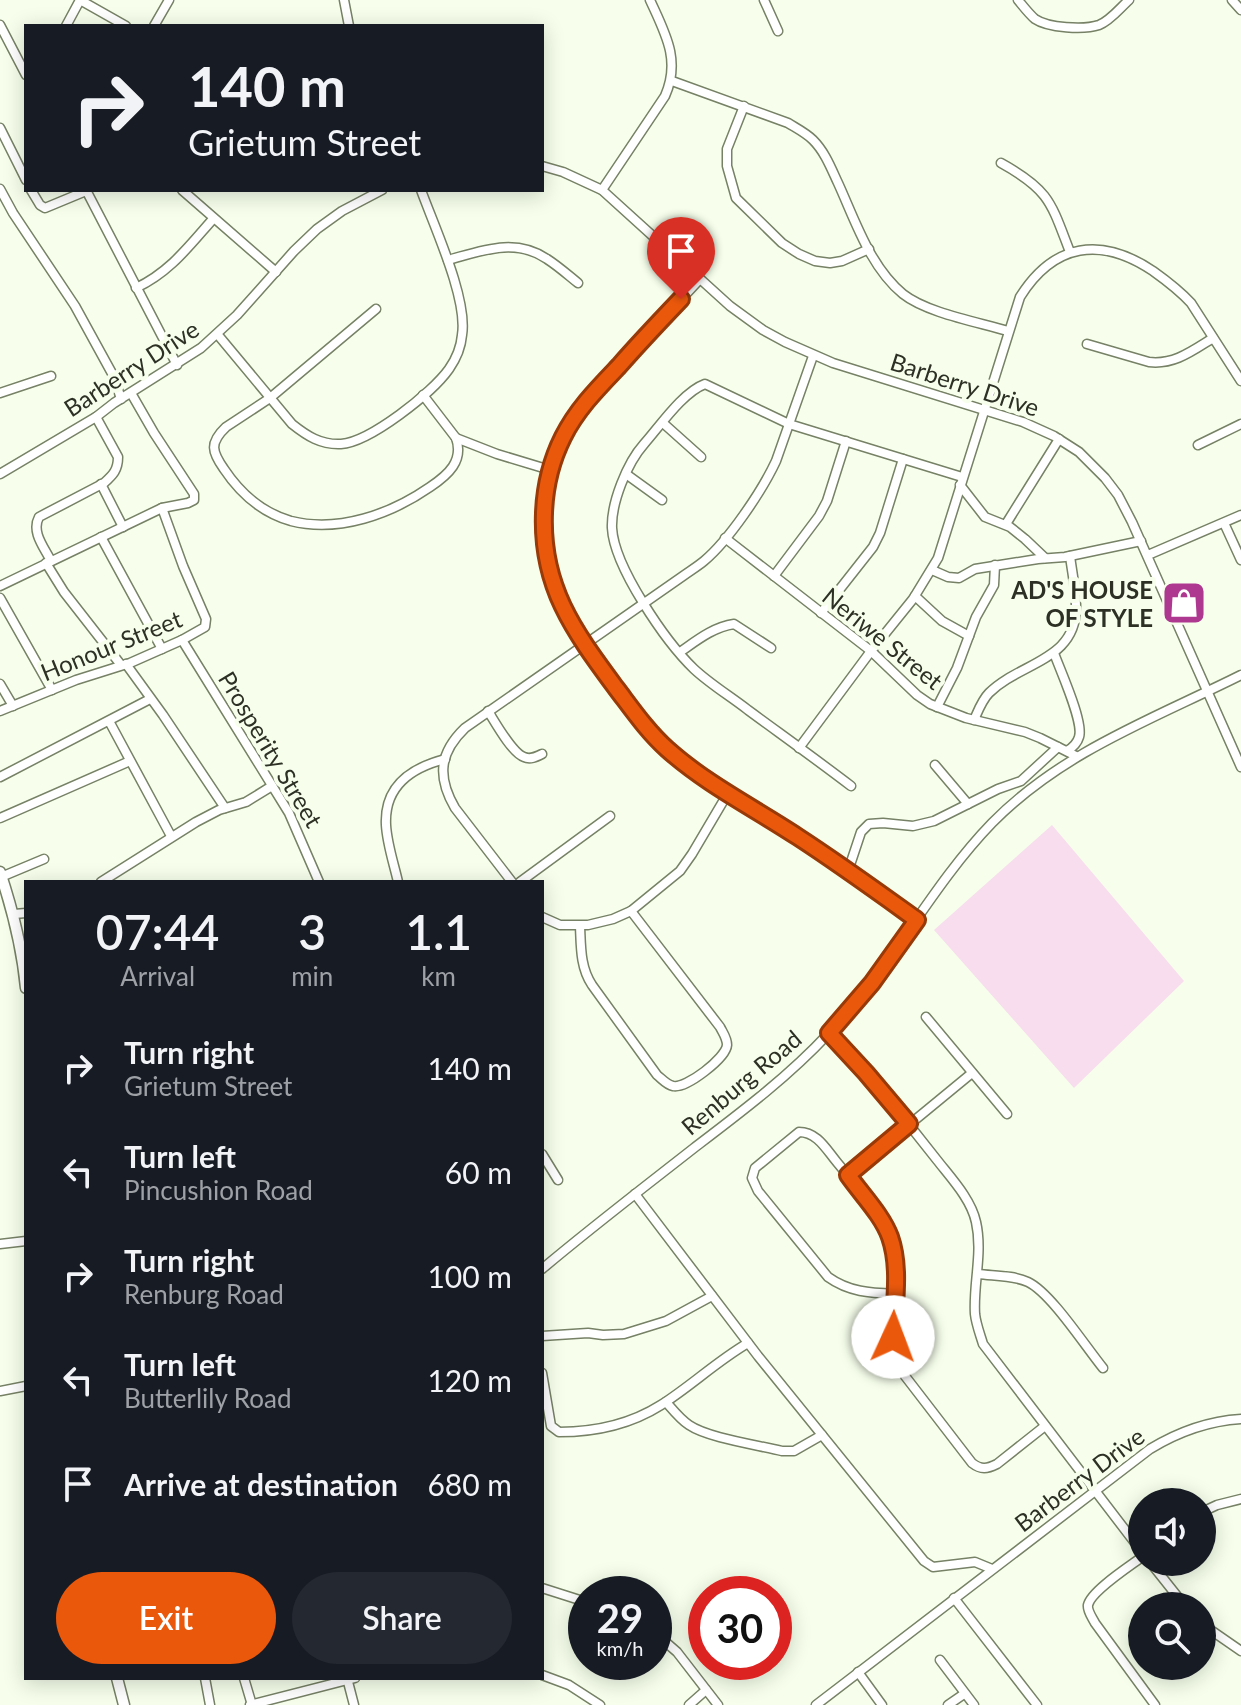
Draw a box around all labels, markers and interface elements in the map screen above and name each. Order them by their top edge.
text: 140 m [188,52,346,119]
icon: right [56,56,160,160]
text: Grietum Street [188,120,421,164]
pin [647,217,715,299]
icon: arrive [659,229,703,273]
street label: Barberry Drive [58,314,204,422]
street label: Barberry Drive [887,346,1043,422]
place label: AD'S HOUSE OF STYLE [1010,575,1153,632]
shop icon: AD'S HOUSE OF STYLE [1160,579,1208,627]
street label: Neriwe Street [817,581,949,695]
street label: Honour Street [36,603,186,686]
street label: Prosperity Street [213,666,329,833]
text: 07:44 [96,903,219,960]
text: 3 [298,903,326,960]
text: 1.1 [405,903,472,960]
text: Arrival [120,960,195,992]
text: min [291,960,333,992]
text: km [421,960,456,992]
street label: Renburg Road [675,1023,807,1141]
text: Turn right [124,1034,254,1070]
icon: right [56,1046,100,1090]
text: 140 m [427,1050,512,1086]
text: Grietum Street [124,1070,292,1102]
text: Turn left [124,1138,236,1174]
icon: left [56,1150,100,1194]
text: 60 m [445,1154,512,1190]
text: Pincushion Road [124,1174,313,1206]
text: Turn right [124,1242,254,1278]
icon: right [56,1254,100,1298]
text: 100 m [427,1258,512,1294]
text: Renburg Road [124,1278,284,1310]
position arrow [851,1295,935,1379]
text: Turn left [124,1346,236,1382]
icon: left [56,1358,100,1402]
text: 120 m [427,1362,512,1398]
text: Butterlily Road [124,1382,292,1414]
street label: Barberry Drive [1008,1421,1150,1537]
icon: arrive [56,1462,100,1506]
text: Arrive at destination [124,1466,398,1502]
text: 680 m [427,1466,512,1502]
map controls [1128,1488,1216,1680]
button: sound [1128,1488,1216,1576]
button: Exit [56,1572,276,1664]
button: Share [292,1572,512,1664]
speed limit sign: 30 [688,1576,792,1680]
button: search [1128,1592,1216,1680]
text: 29 [597,1594,643,1642]
text: km/h [597,1636,643,1660]

